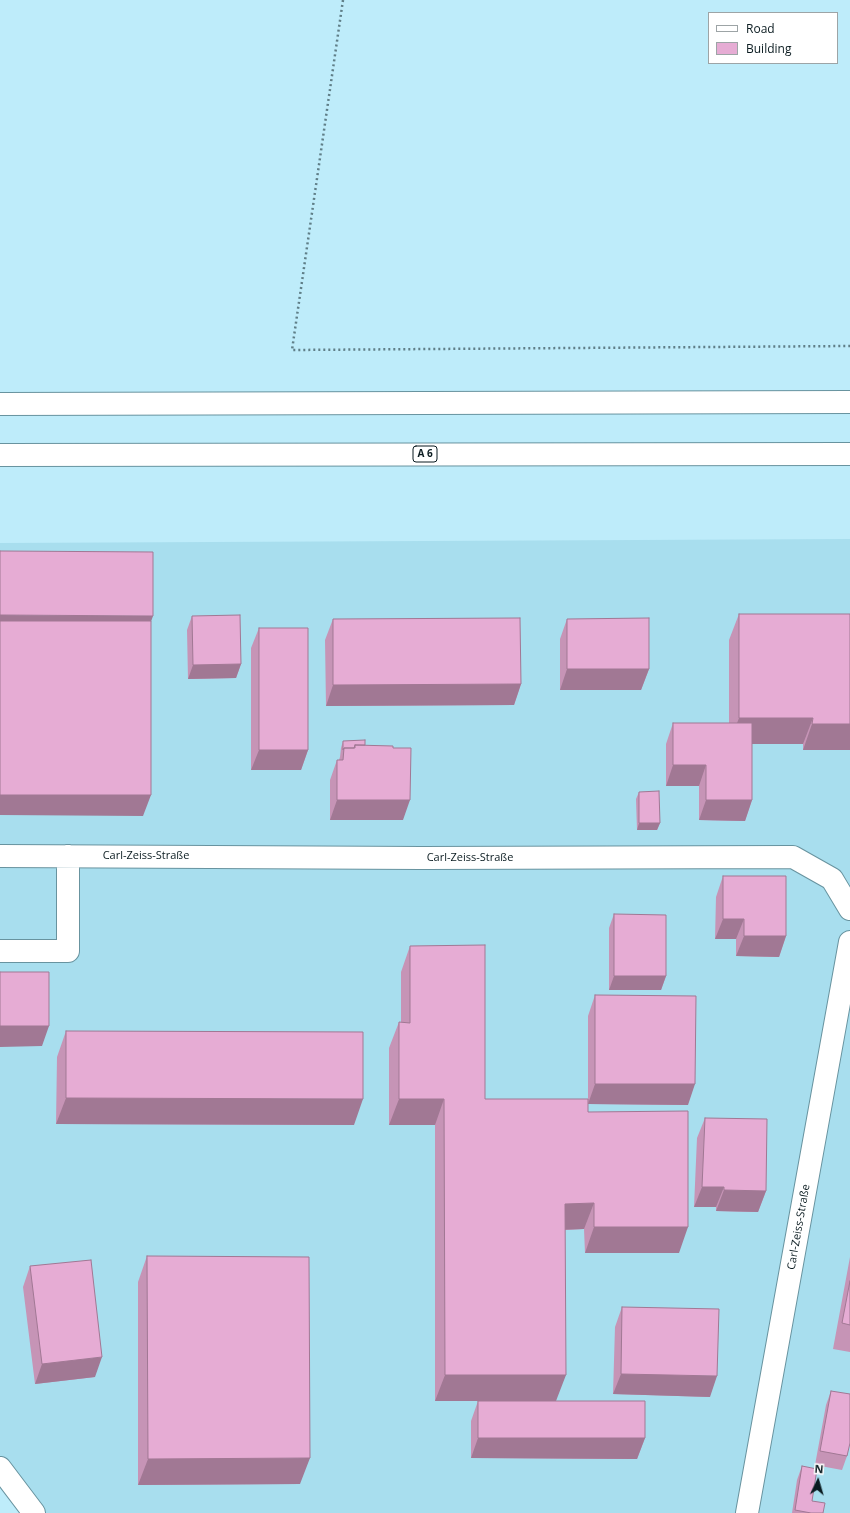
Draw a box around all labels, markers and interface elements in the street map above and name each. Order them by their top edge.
legend [708,12,838,64]
text: Road [746,20,775,37]
text: Building [746,40,791,57]
road number: A 6 [413,446,437,462]
street label: Carl-Zeiss-Straße [103,849,189,863]
street label: Carl-Zeiss-Straße [427,851,513,865]
street label: Carl-Zeiss-Straße [785,1183,813,1271]
north arrow [798,1461,838,1501]
text: N [814,1461,824,1476]

